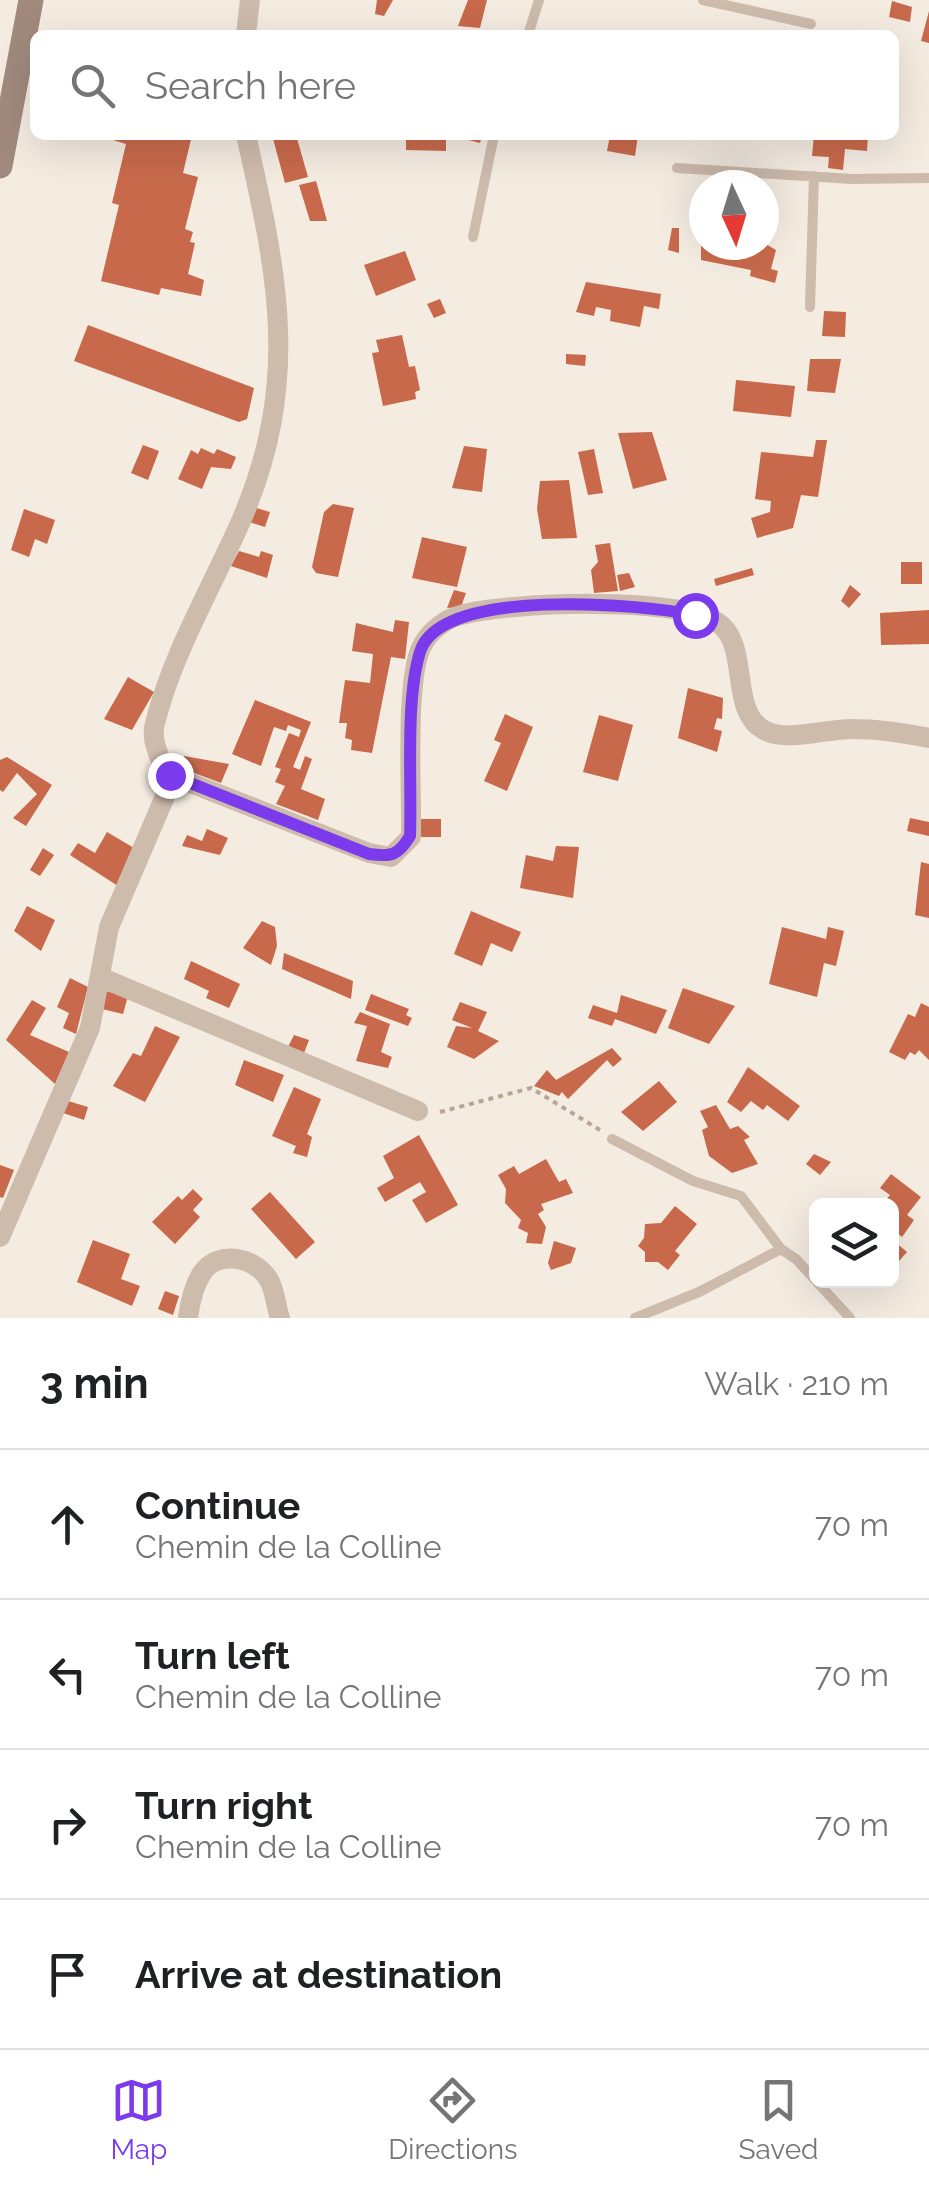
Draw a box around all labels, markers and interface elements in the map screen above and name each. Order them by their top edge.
search box [30,30,899,140]
icon: search [65,58,120,113]
text: Search here [145,63,356,108]
north arrow [689,170,779,260]
route start [673,593,719,639]
route end [148,753,194,799]
map controls [809,1198,899,1288]
button: layers [809,1198,899,1288]
text: 3 min [40,1359,149,1408]
text: Walk · 210 m [704,1365,889,1402]
text: Continue [135,1483,300,1528]
icon: ahead [40,1497,95,1552]
text: 70 m [815,1506,889,1543]
text: Chemin de la Colline [135,1528,442,1565]
text: Turn left [135,1633,290,1678]
icon: left [40,1647,95,1702]
text: 70 m [815,1656,889,1693]
text: Chemin de la Colline [135,1678,442,1715]
text: Turn right [135,1783,312,1828]
icon: right [40,1797,95,1852]
text: 70 m [815,1806,889,1843]
text: Chemin de la Colline [135,1828,442,1865]
icon: arrive [40,1947,95,2002]
text: Arrive at destination [135,1952,502,1997]
tab: Map [110,2073,167,2166]
tab: Directions [388,2073,518,2166]
tab: Saved [738,2073,819,2166]

